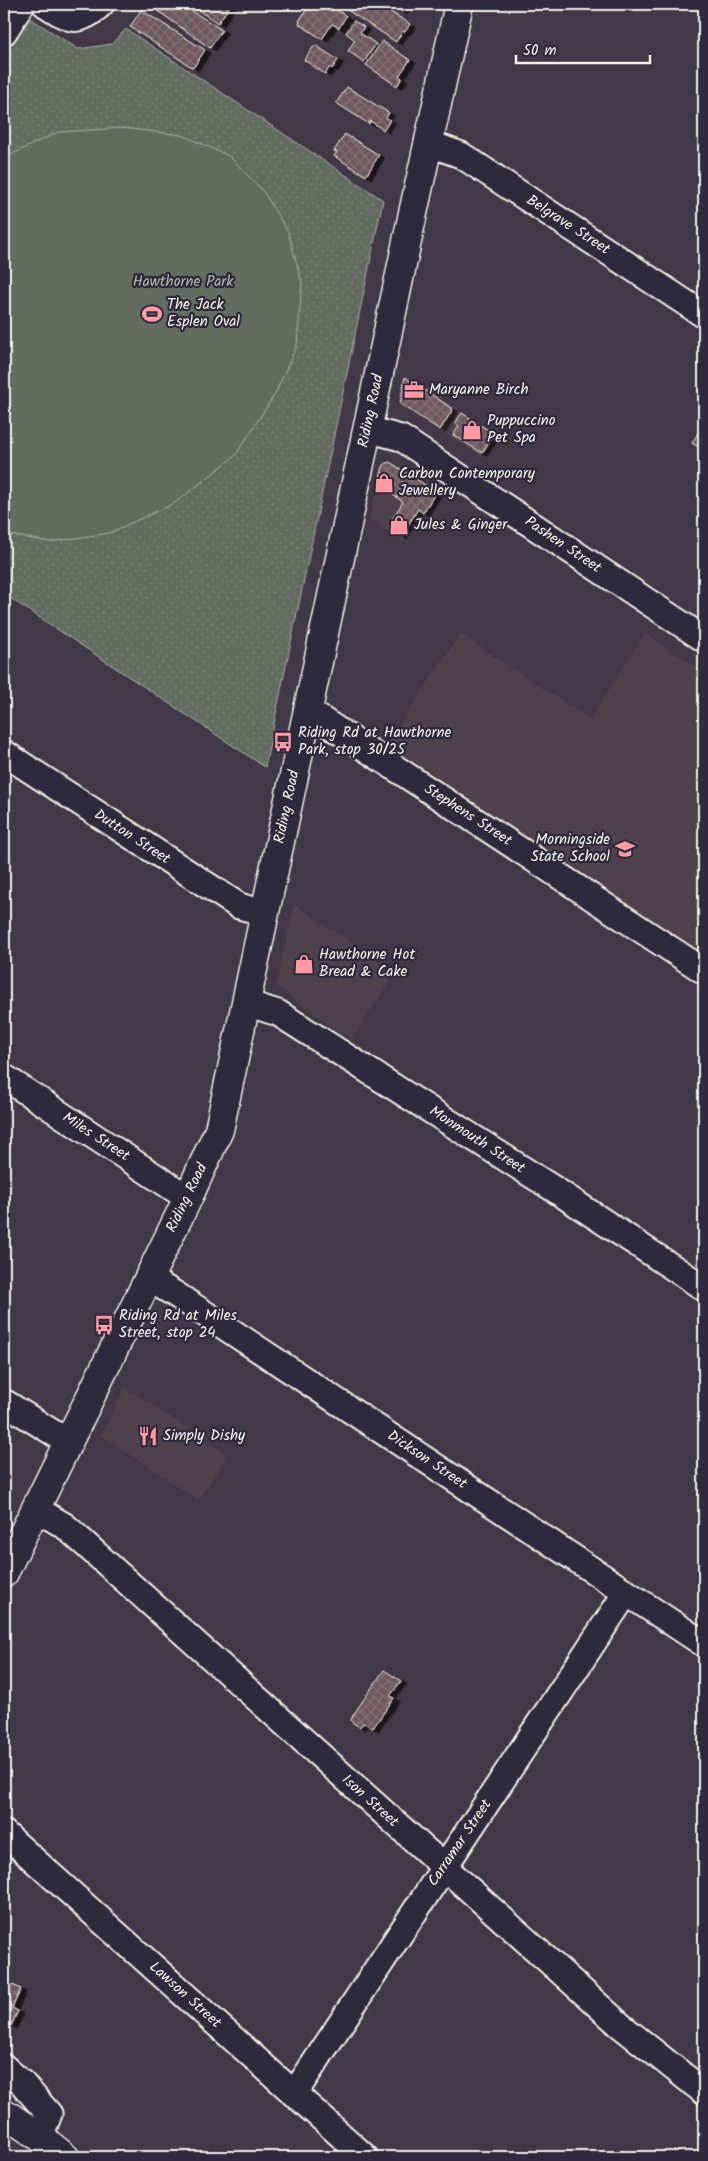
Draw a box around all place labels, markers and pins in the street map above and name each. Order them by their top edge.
place label: The Jack Esplen Oval [167,293,240,334]
sports icon: The Jack Esplen Oval [141,303,163,325]
place label: Maryanne Birch [429,378,528,402]
office icon: Maryanne Birch [403,379,425,401]
place label: Puppuccino Pet Spa [487,409,556,450]
shop icon: Puppuccino Pet Spa [461,419,483,441]
place label: Carbon Contemporary Jewellery [399,462,536,503]
shop icon: Carbon Contemporary Jewellery [373,472,395,494]
place label: Jules & Ginger [414,513,508,537]
shop icon: Jules & Ginger [388,514,410,536]
place label: Riding Rd at Hawthorne Park, stop 30/25 [298,721,451,762]
bus stop icon: Riding Rd at Hawthorne Park, stop 30/25 [272,731,294,753]
place label: Morningside State School [531,828,610,869]
school or university icon: Morningside State School [614,838,636,860]
place label: Hawthorne Hot Bread & Cake [319,943,415,984]
shop icon: Hawthorne Hot Bread & Cake [293,953,315,975]
place label: Riding Rd at Miles Street, stop 24 [119,1304,237,1345]
bus stop icon: Riding Rd at Miles Street, stop 24 [93,1314,115,1336]
place label: Simply Dishy [163,1424,246,1448]
restaurant icon: Simply Dishy [137,1425,159,1447]

